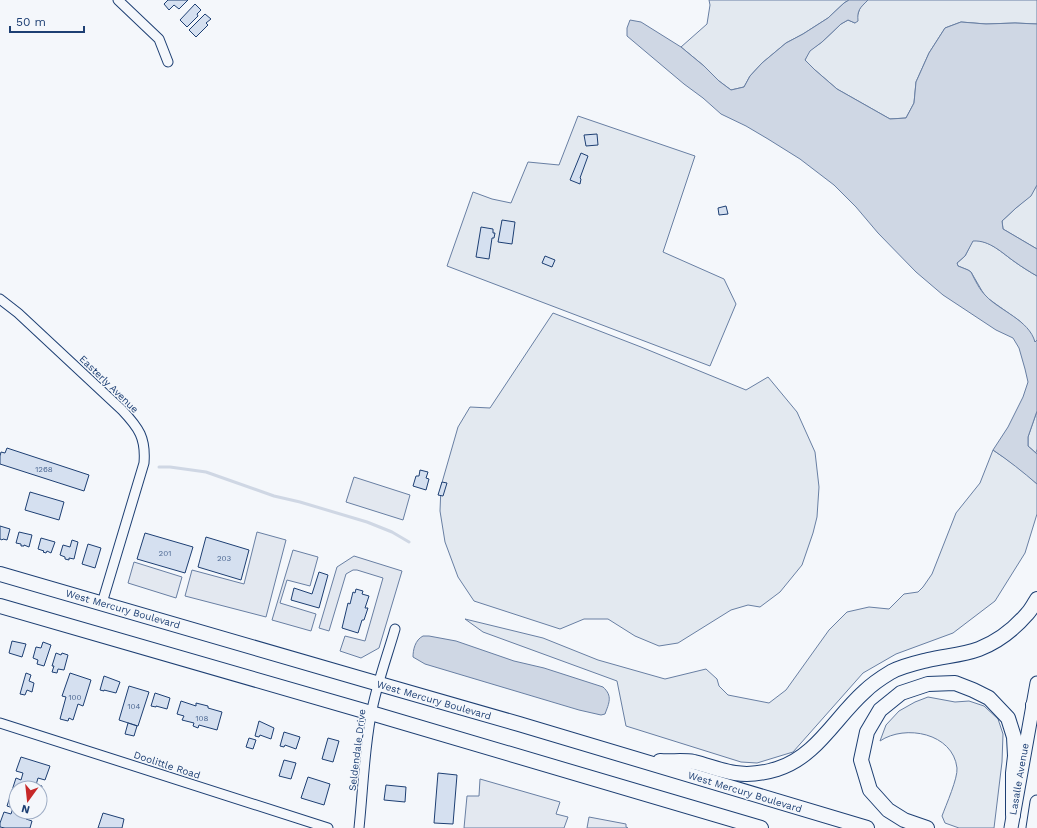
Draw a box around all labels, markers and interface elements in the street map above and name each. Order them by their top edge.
scale bar [10,8,84,34]
text: 50 m [16,15,46,29]
street label: Easterly Avenue [77,353,141,415]
house number: 1268 [35,465,53,474]
house number: 201 [159,549,171,558]
house number: 203 [217,554,231,563]
street label: West Mercury Boulevard [65,587,181,631]
street label: West Mercury Boulevard [376,678,492,722]
house number: 100 [68,693,82,702]
house number: 104 [128,702,141,711]
street label: Seldendale Drive [347,708,368,792]
house number: 108 [195,714,209,723]
street label: Lasalle Avenue [1007,742,1031,816]
street label: Doolittle Road [132,749,202,781]
street label: West Mercury Boulevard [687,769,803,815]
north arrow [8,780,48,820]
text: N [20,802,31,817]

